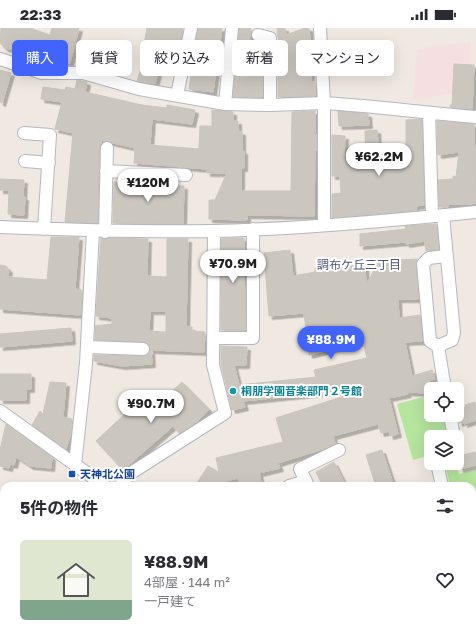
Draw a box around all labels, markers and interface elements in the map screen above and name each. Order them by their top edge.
text: 22:33 [20,5,61,23]
chip: 購入 [12,40,68,76]
chip: 賃貸 [76,40,132,76]
chip: 絞り込み [140,40,224,76]
chip: 新着 [232,40,288,76]
chip: マンション [296,40,394,76]
pin: ¥62.2M [346,143,412,177]
text: ¥62.2M [355,148,403,164]
pin: ¥120M [120,169,176,203]
text: ¥120M [126,174,170,190]
pin: ¥70.9M [200,250,266,284]
text: ¥70.9M [209,255,257,271]
district label: 調布ケ丘三丁目 [317,257,401,272]
pin: ¥88.9M [298,326,364,360]
text: ¥88.9M [306,331,356,347]
map controls [424,382,464,470]
button: locate [424,382,464,422]
place label: 桐朋学園音楽部門２号館 [241,384,362,397]
marker: 桐朋学園音楽部門２号館 [228,386,238,396]
pin: ¥90.7M [118,390,184,424]
text: ¥90.7M [127,395,175,411]
button: layers [424,430,464,470]
place label: 天神北公園 [80,467,135,480]
marker: 天神北公園 [67,469,77,479]
icon: filters [434,495,456,517]
text: 5件の物件 [20,497,98,518]
text: ¥88.9M [144,551,208,572]
icon: home [52,556,100,604]
icon: heart [434,569,456,591]
text: 4部屋 · 144 m² [144,574,230,590]
text: 一戸建て [144,593,196,609]

